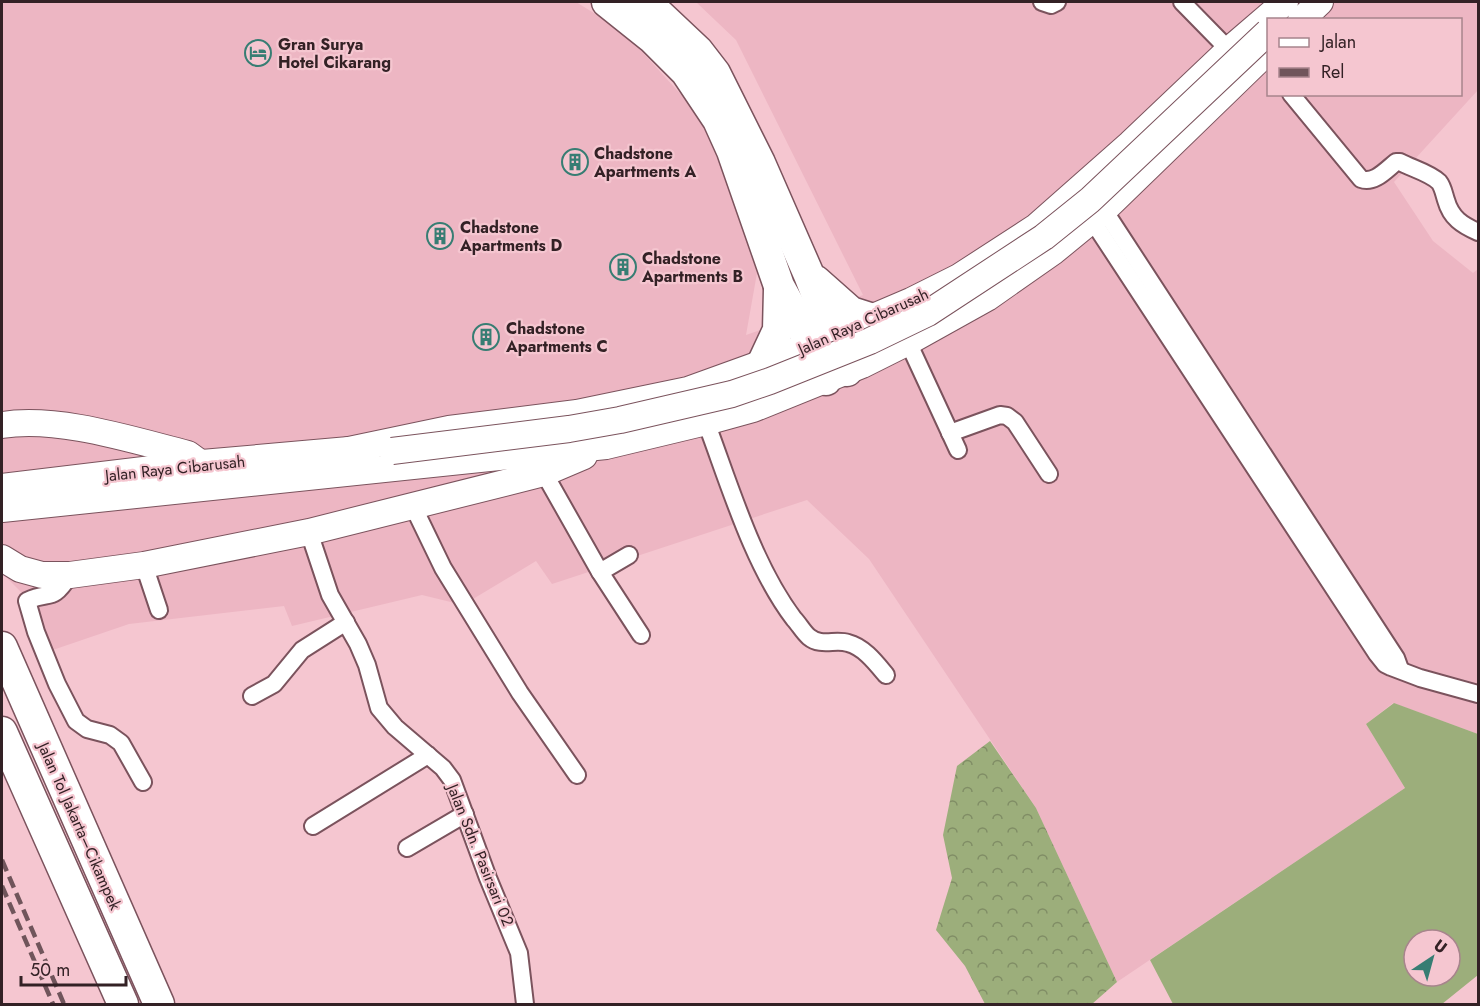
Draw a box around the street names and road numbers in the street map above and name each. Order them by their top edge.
street label: Jalan Raya Cibarusah [792,282,932,361]
street label: Jalan Raya Cibarusah [102,450,246,487]
street label: Jalan Tol Jakarta–Cikampek [31,737,127,914]
street label: Jalan Sdn. Pasirsari 02 [441,779,520,930]

